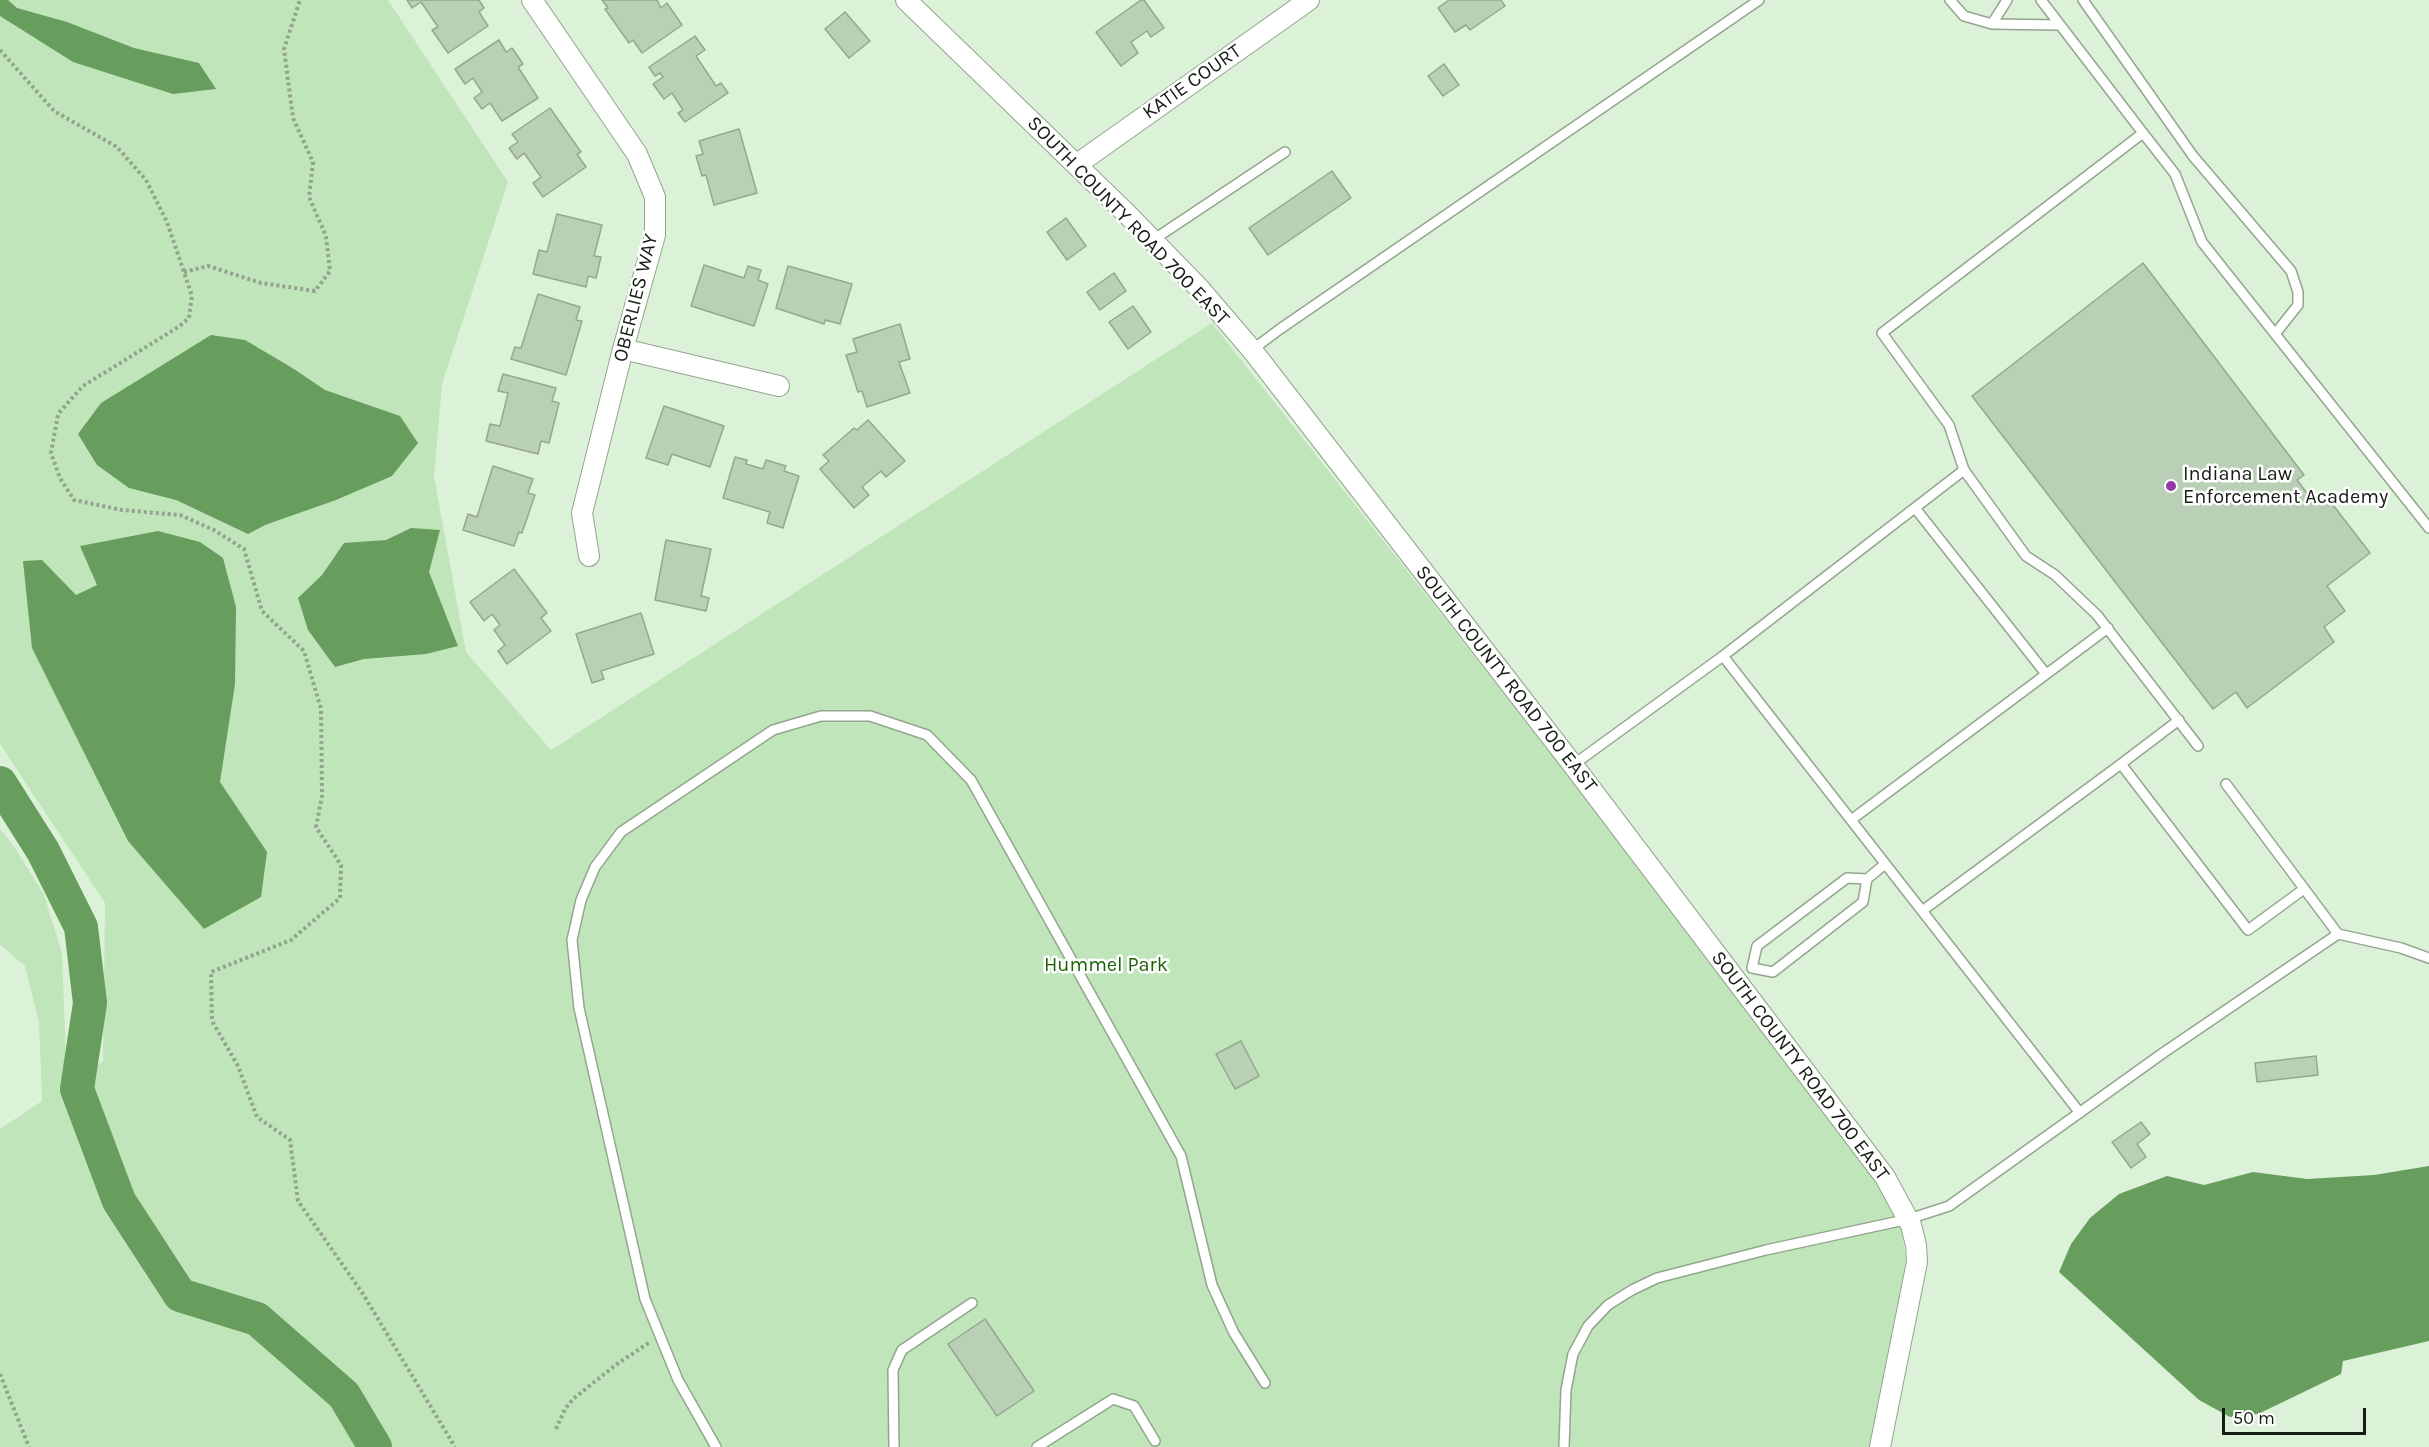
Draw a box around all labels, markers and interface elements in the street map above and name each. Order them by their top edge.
street label: KATIE COURT [1138,39,1246,125]
street label: SOUTH COUNTY ROAD 700 EAST [1022,112,1234,330]
street label: OBERLIES WAY [609,232,663,364]
place label: Indiana Law Enforcement Academy [2183,462,2388,509]
marker: Indiana Law Enforcement Academy [2164,479,2178,493]
street label: SOUTH COUNTY ROAD 700 EAST [1410,561,1602,797]
street label: SOUTH COUNTY ROAD 700 EAST [1706,947,1894,1185]
park label: Hummel Park [1044,953,1168,977]
scale bar [2225,1396,2369,1434]
text: 50 m [2233,1407,2275,1429]

